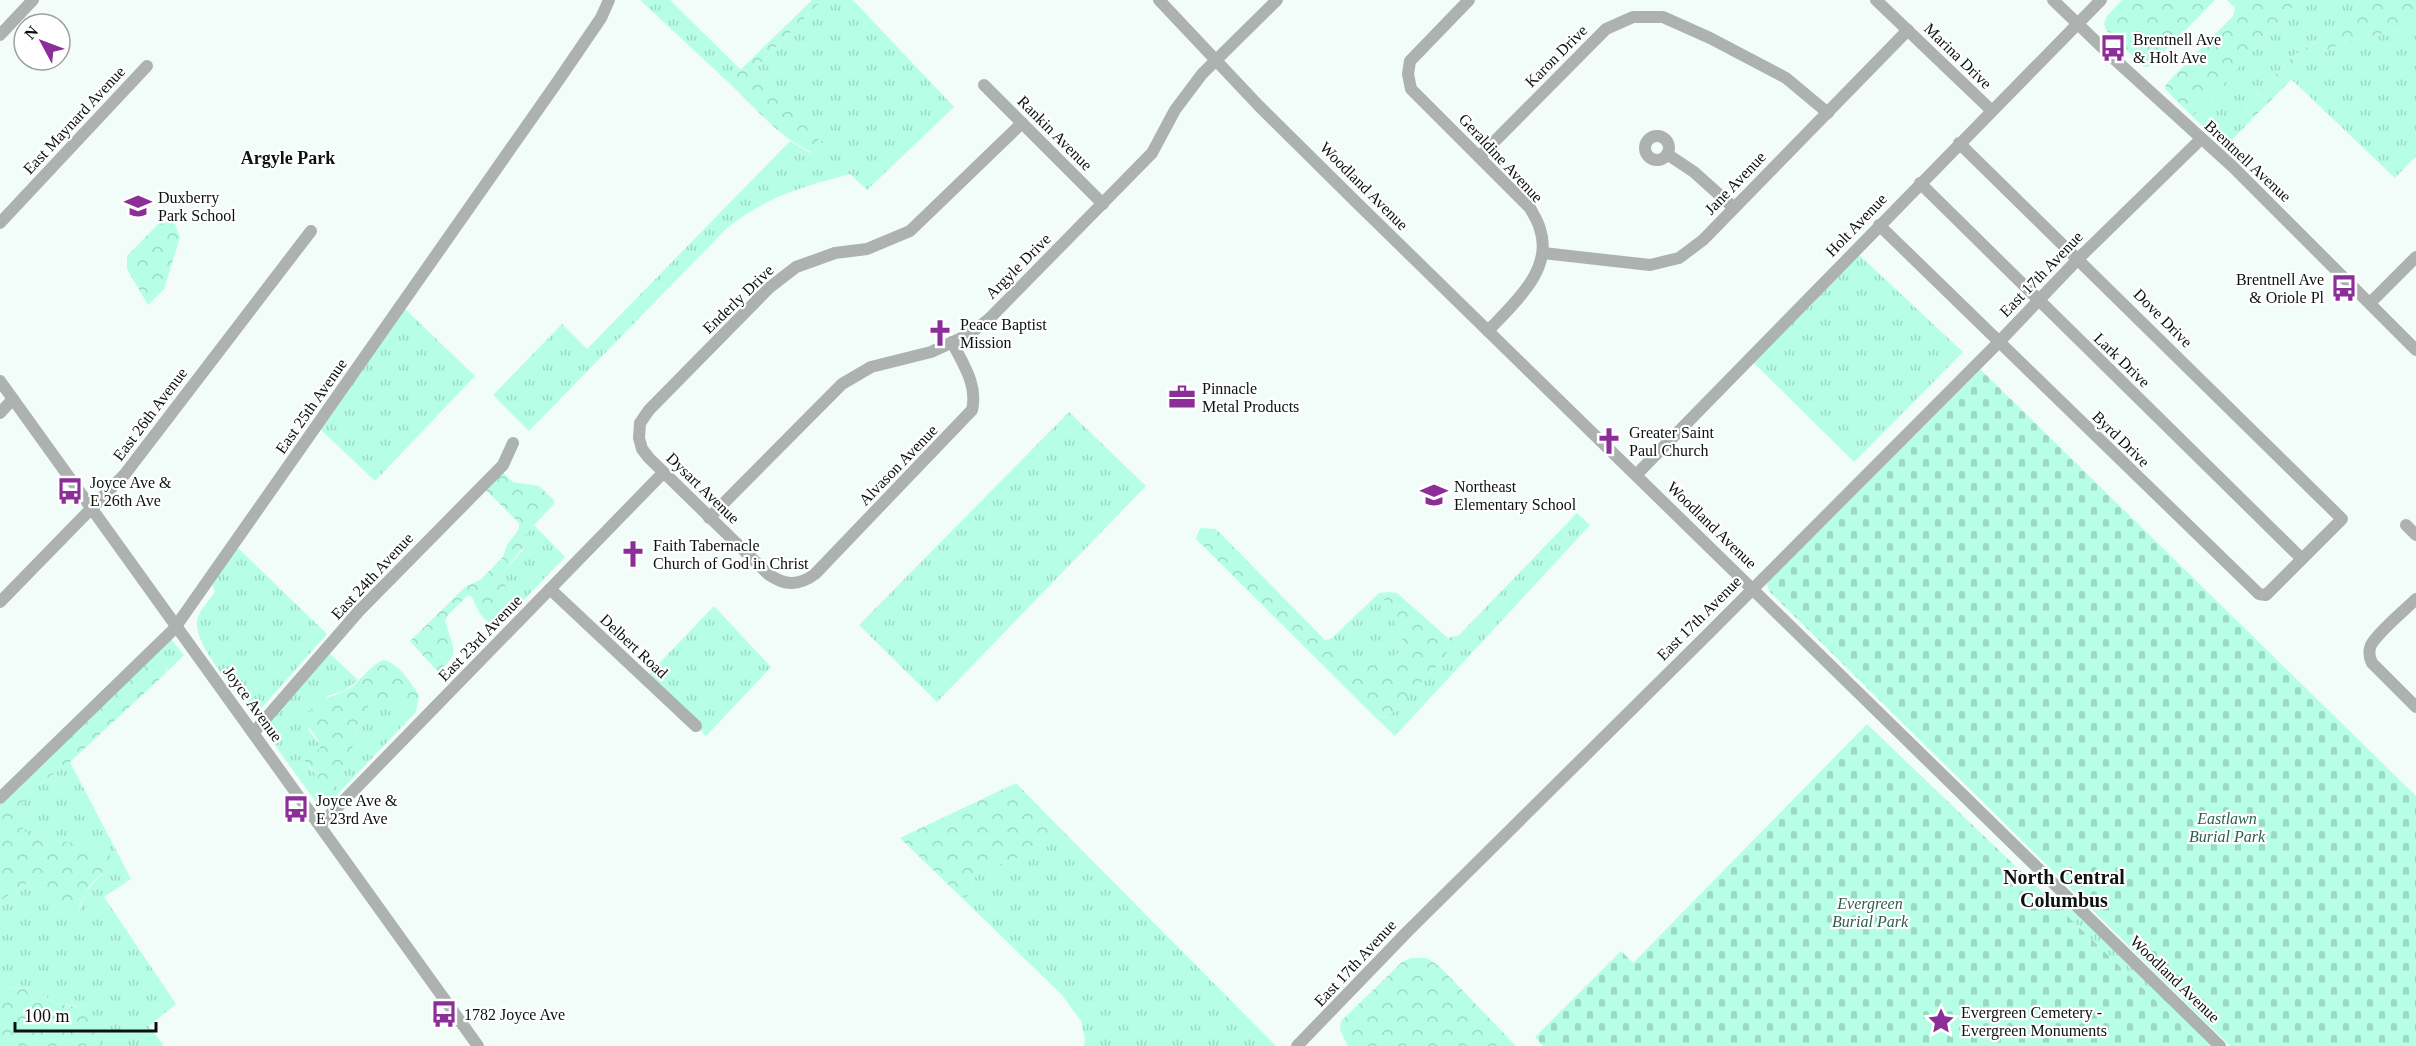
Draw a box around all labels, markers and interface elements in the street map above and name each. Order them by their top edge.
north arrow [12,12,72,72]
street label: Marina Drive [1921,20,1995,92]
text: N [21,22,42,42]
street label: Karon Drive [1522,22,1590,90]
place label: Brentnell Ave & Holt Ave [2133,31,2221,66]
bus stop icon: Brentnell Ave & Holt Ave [2098,33,2128,63]
street label: East Maynard Avenue [20,63,129,178]
street label: Rankin Avenue [1014,92,1096,174]
street label: Geraldine Avenue [1456,110,1546,206]
street label: Brentnell Avenue [2202,117,2294,205]
street label: Woodland Avenue [1317,139,1411,233]
district label: Argyle Park [241,148,335,168]
street label: Jane Avenue [1701,148,1769,218]
place label: Duxberry Park School [158,189,236,224]
street label: Holt Avenue [1822,190,1890,260]
school or university icon: Duxberry Park School [123,191,153,221]
street label: East 17th Avenue [1996,228,2086,320]
street label: Argyle Drive [982,230,1055,303]
street label: Enderly Drive [699,261,777,337]
place label: Brentnell Ave & Oriole Pl [2236,271,2325,306]
bus stop icon: Brentnell Ave & Oriole Pl [2329,273,2359,303]
street label: Dove Drive [2130,285,2196,351]
place label: Peace Baptist Mission [960,316,1047,351]
church icon: Peace Baptist Mission [925,318,955,348]
street label: Lark Drive [2091,329,2153,391]
street label: East 25th Avenue [272,355,350,457]
street label: East 26th Avenue [110,364,190,464]
place label: Pinnacle Metal Products [1202,380,1299,415]
office icon: Pinnacle Metal Products [1167,382,1197,412]
street label: Byrd Drive [2088,408,2153,471]
street label: Alvason Avenue [855,421,941,509]
place label: Greater Saint Paul Church [1629,424,1714,459]
church icon: Greater Saint Paul Church [1594,426,1624,456]
street label: Dysart Avenue [662,449,743,528]
place label: Joyce Ave & E 26th Ave [90,474,172,509]
bus stop icon: Joyce Ave & E 26th Ave [55,476,85,506]
place label: Northeast Elementary School [1454,478,1577,514]
street label: Woodland Avenue [1664,478,1760,572]
school or university icon: Northeast Elementary School [1419,480,1449,510]
street label: East 24th Avenue [328,529,416,623]
place label: Faith Tabernacle Church of God in Christ [653,537,809,572]
church icon: Faith Tabernacle Church of God in Christ [618,539,648,569]
street label: East 17th Avenue [1654,573,1744,663]
street label: East 23rd Avenue [435,592,525,684]
street label: Delbert Road [597,611,671,681]
street label: Joyce Avenue [219,663,286,745]
place label: Joyce Ave & E 23rd Ave [316,792,398,827]
bus stop icon: Joyce Ave & E 23rd Ave [281,794,311,824]
park label: Eastlawn Burial Park [2189,810,2266,845]
district label: North Central Columbus [2003,866,2125,911]
park label: Evergreen Burial Park [1832,895,1909,930]
street label: East 17th Avenue [1311,916,1399,1010]
street label: Woodland Avenue [2127,932,2223,1026]
scale bar [15,995,156,1033]
bus stop icon: 1782 Joyce Ave [429,999,459,1029]
place label: Evergreen Cemetery - Evergreen Monuments [1961,1004,2107,1040]
text: 100 m [24,1006,70,1026]
place label: 1782 Joyce Ave [464,1006,565,1024]
place icon: Evergreen Cemetery - Evergreen Monuments [1926,1006,1956,1036]

